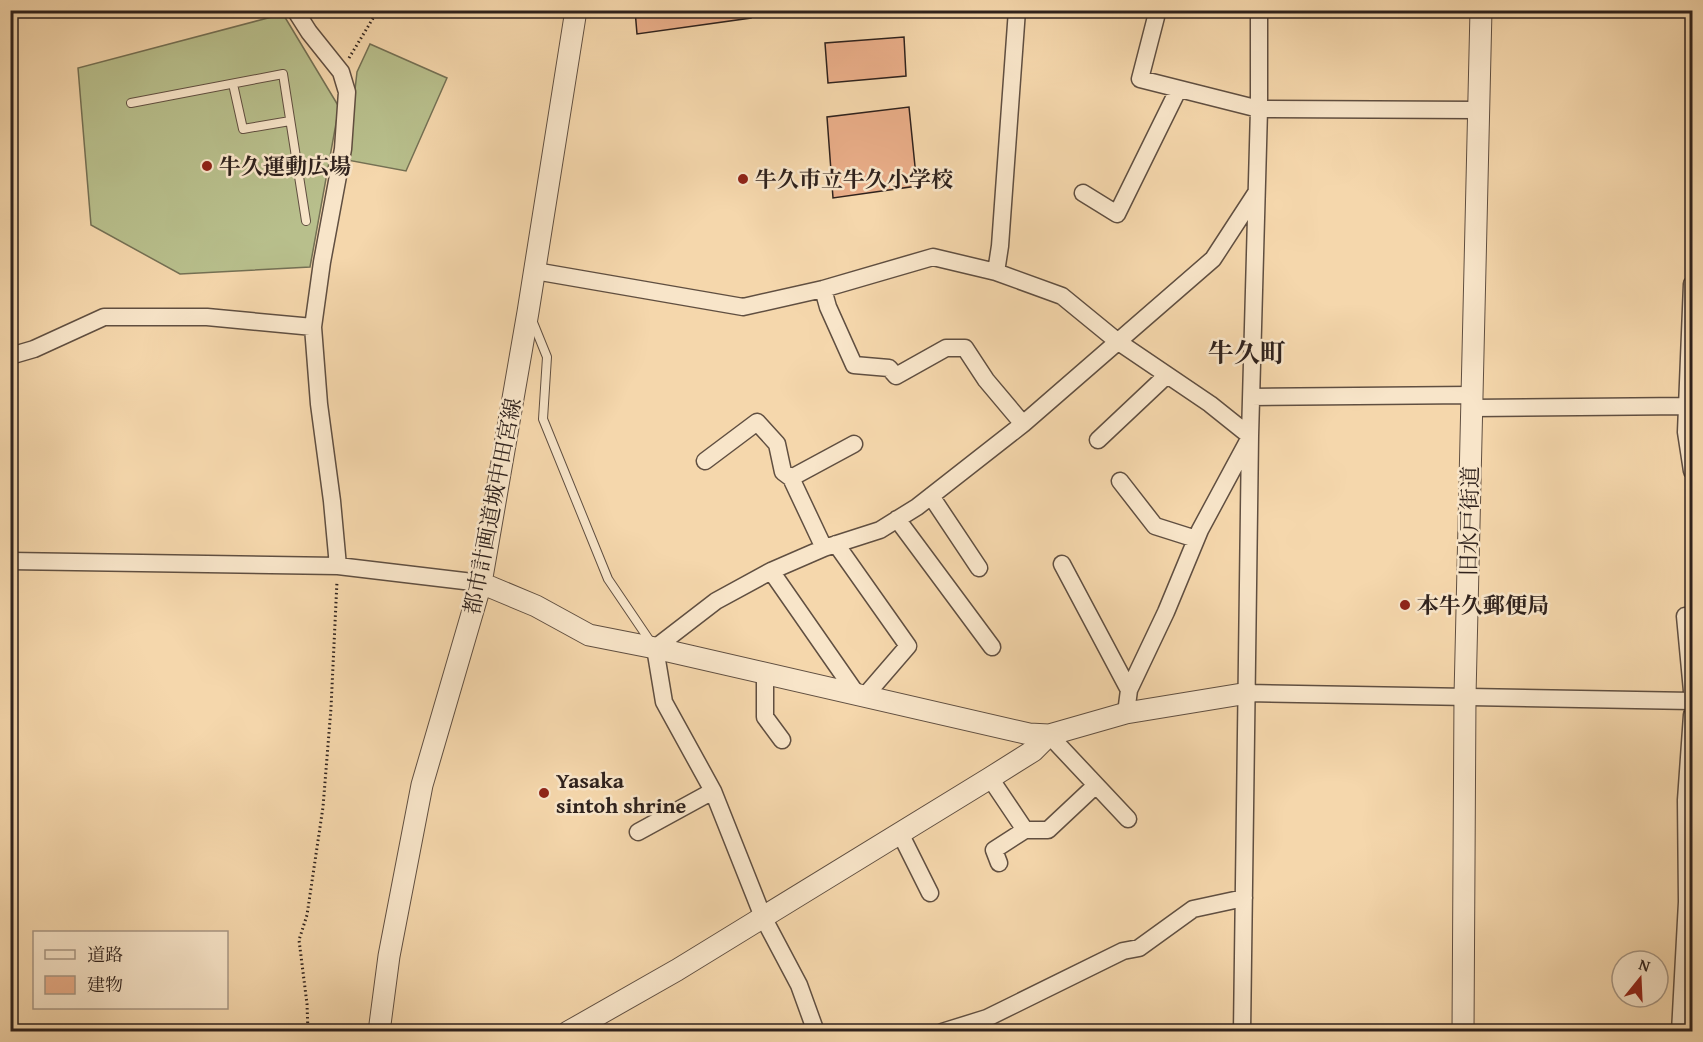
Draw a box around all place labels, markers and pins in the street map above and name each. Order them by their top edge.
place label: 牛久運動広場 [219,150,351,182]
marker: 牛久運動広場 [200,159,214,173]
place label: 牛久市立牛久小学校 [755,163,953,195]
marker: 牛久市立牛久小学校 [736,172,750,186]
place label: 本牛久郵便局 [1417,589,1549,621]
marker: 本牛久郵便局 [1398,598,1412,612]
place label: Yasaka sintoh shrine [556,764,687,821]
marker: Yasaka sintoh shrine [537,786,551,800]

